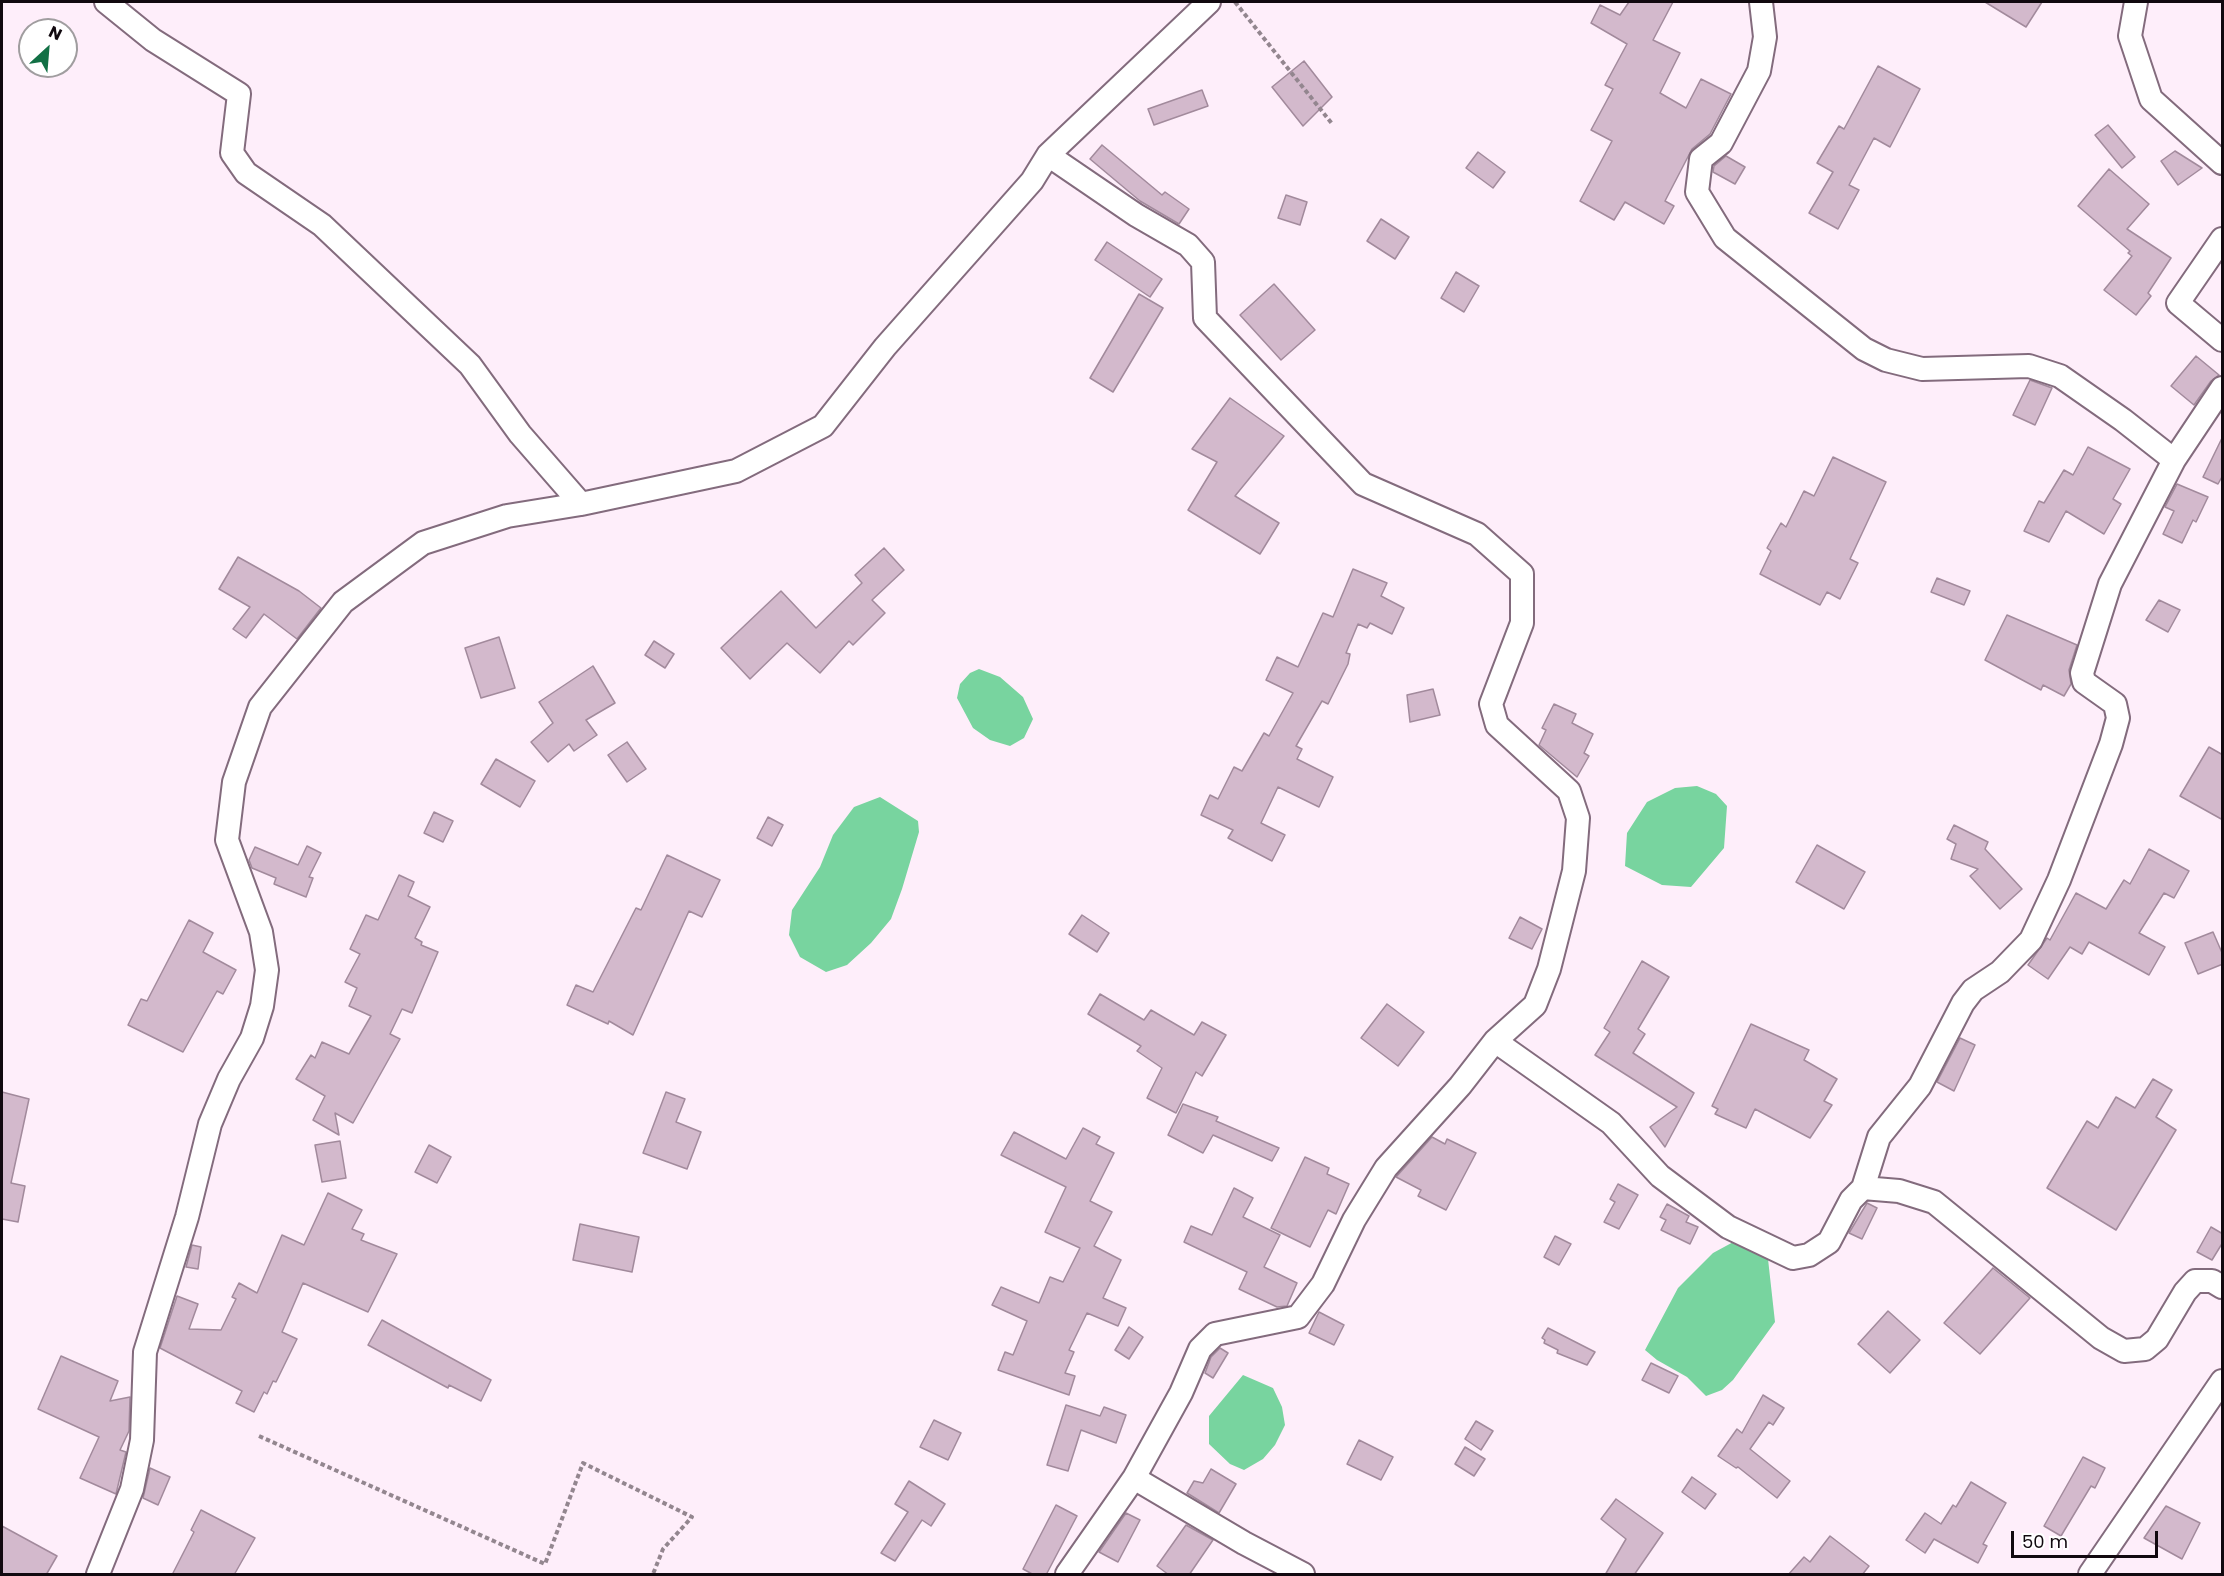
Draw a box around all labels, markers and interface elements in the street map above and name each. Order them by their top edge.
north arrow [18,18,78,78]
text: N [45,20,66,46]
scale bar [2014,1519,2161,1557]
text: 50 m [2022,1529,2068,1554]

